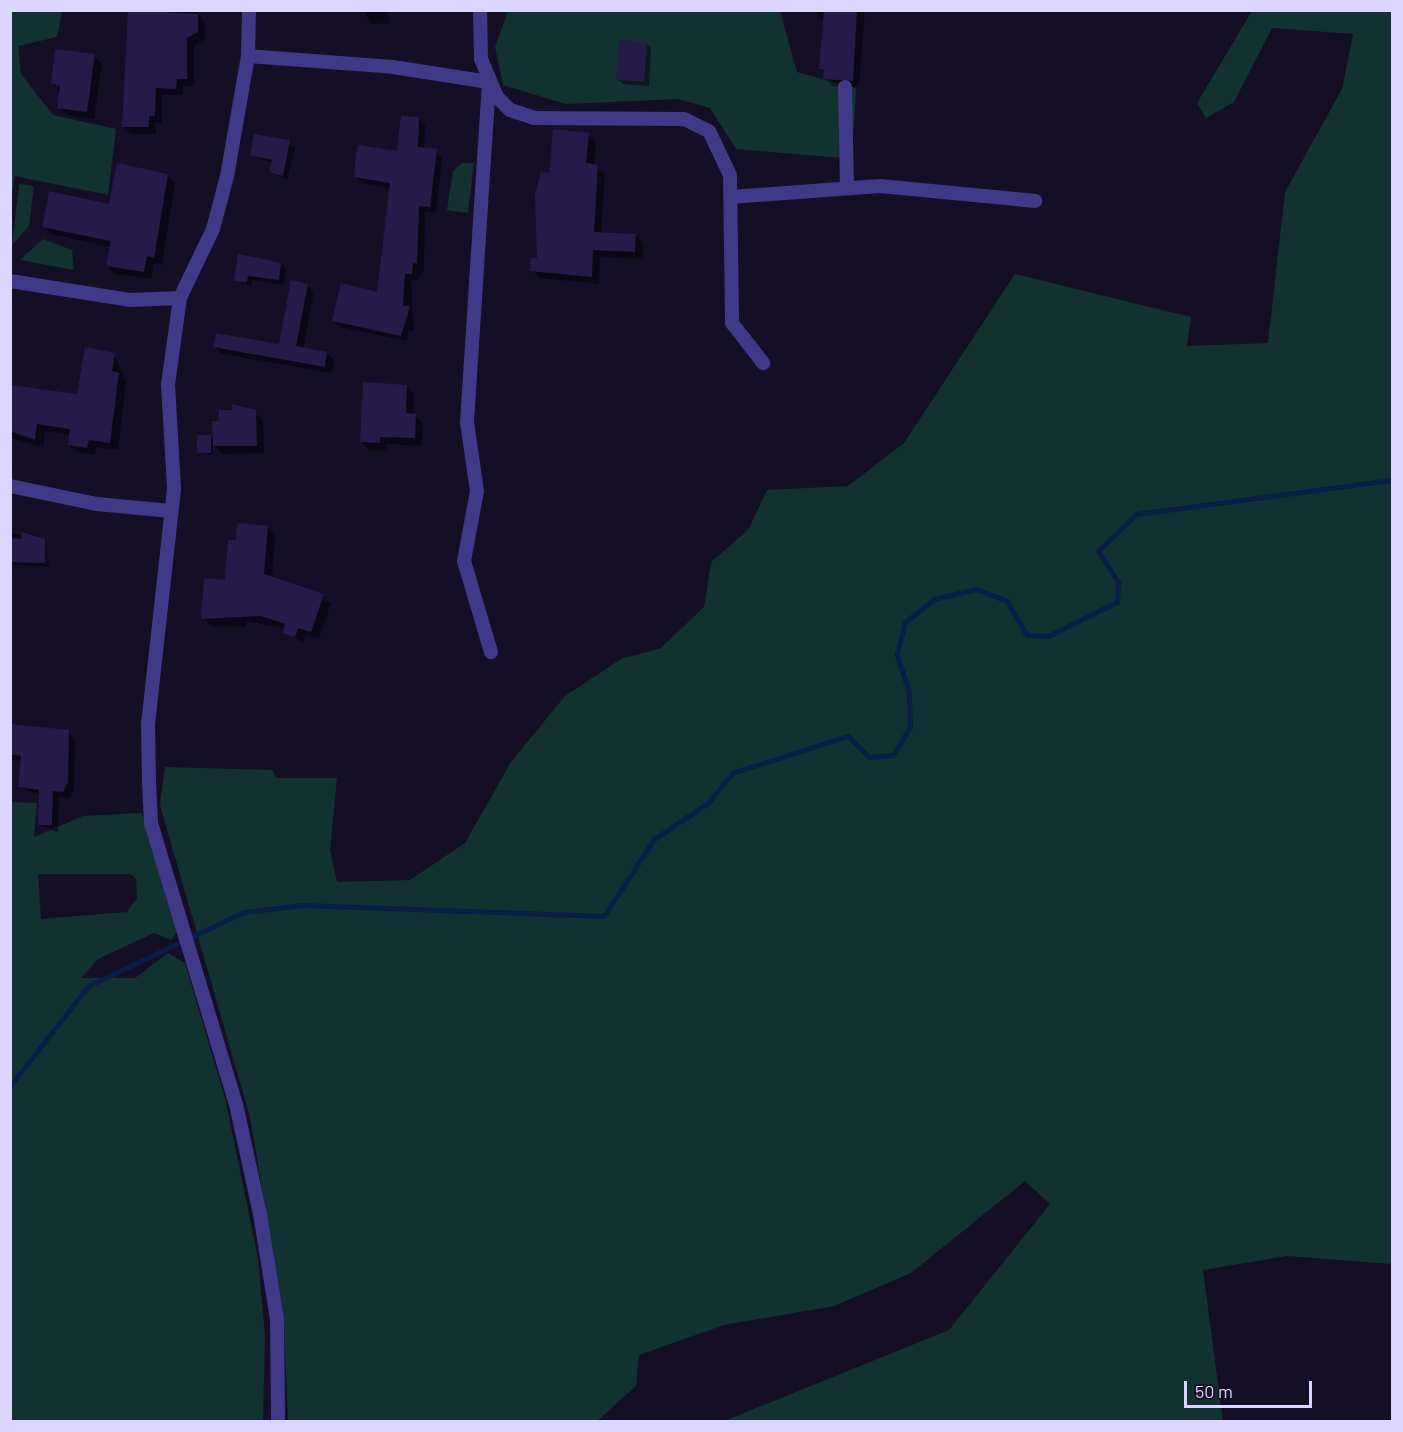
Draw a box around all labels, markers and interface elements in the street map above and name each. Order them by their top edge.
scale bar [1187,1369,1314,1407]
text: 50 m [1195,1380,1233,1402]

